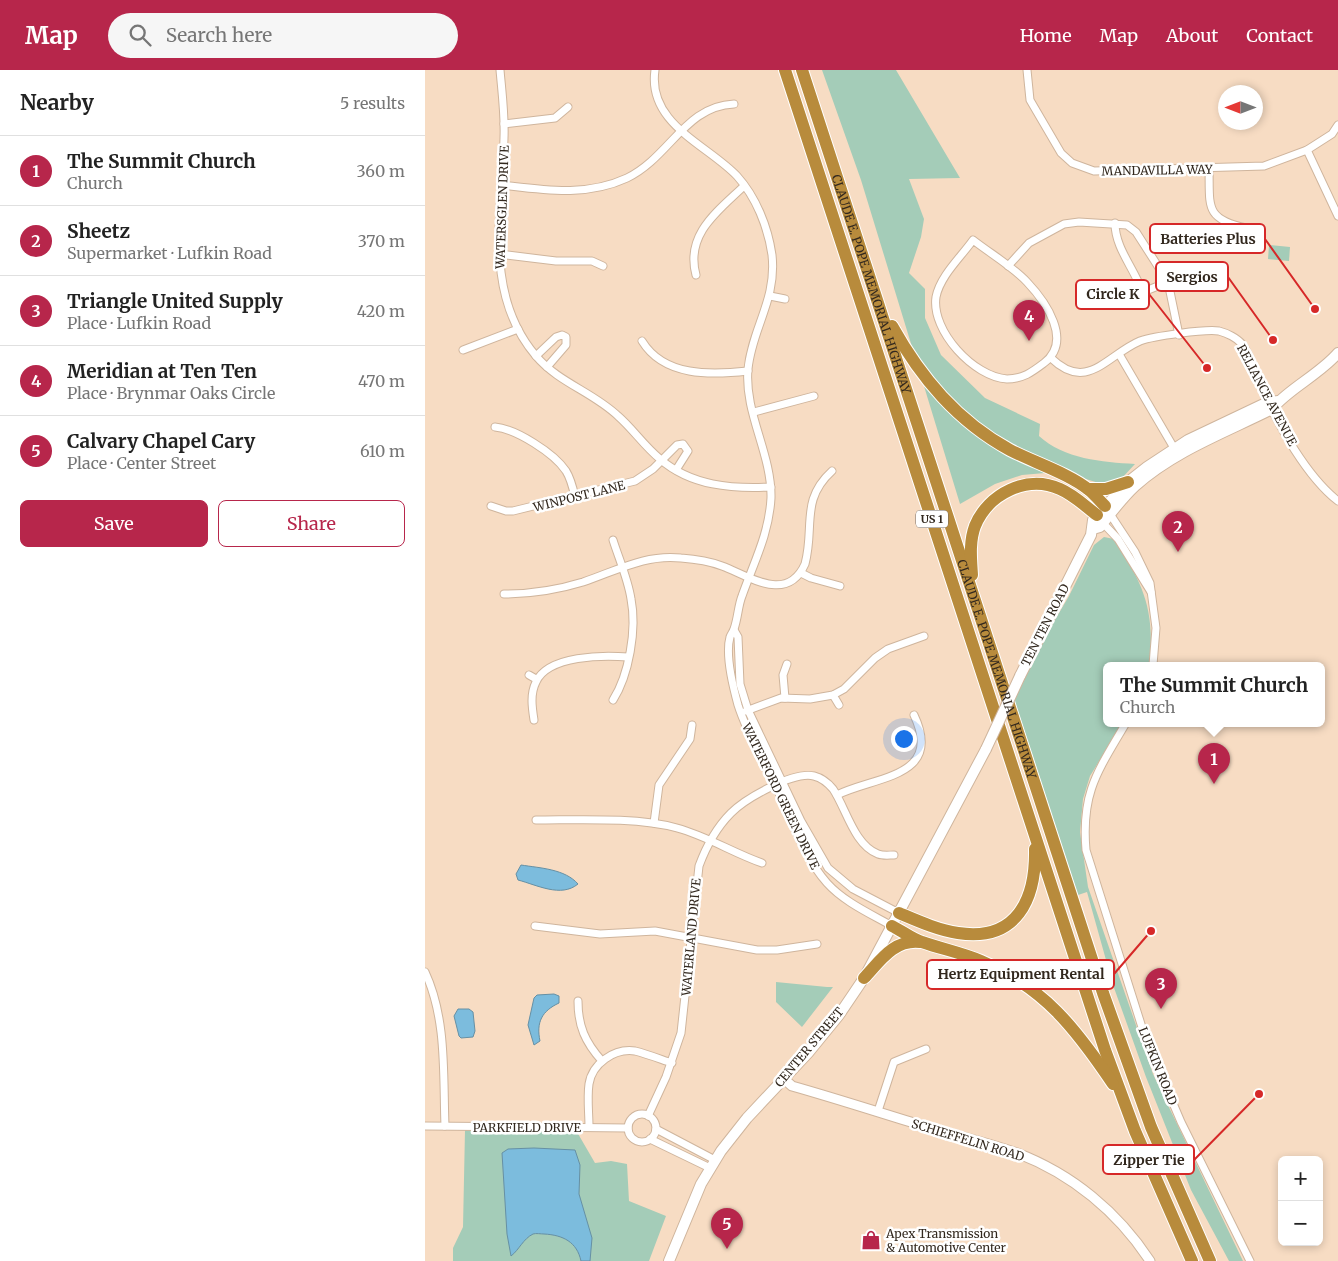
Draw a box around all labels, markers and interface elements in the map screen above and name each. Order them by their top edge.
search box [108,13,458,58]
text: Map [25,20,78,51]
icon: search [126,21,154,49]
text: Search here [166,23,272,47]
text: Home [1020,24,1072,47]
text: Map [1100,24,1138,47]
text: About [1166,24,1218,47]
text: Contact [1246,24,1313,47]
north arrow [1218,85,1263,130]
text: Nearby [20,89,94,116]
text: 5 results [340,93,405,113]
street label: WATERSGLEN DRIVE [492,145,512,270]
text: The Summit Church [67,149,256,173]
text: 1 [32,161,40,181]
text: 360 m [356,161,405,181]
street label: MANDAVILLA WAY [1101,162,1213,178]
street label: CLAUDE E. POPE MEMORIAL HIGHWAY [829,172,915,396]
text: Church [67,173,123,193]
text: Sheetz [67,219,130,243]
callout: Batteries Plus [1150,224,1265,253]
text: Batteries Plus [1160,230,1256,248]
text: 2 [31,231,41,251]
text: 370 m [358,231,405,251]
text: Supermarket · Lufkin Road [67,243,272,263]
callout: Sergios [1156,262,1228,291]
text: Sergios [1166,268,1218,286]
callout: Circle K [1076,280,1149,309]
text: Circle K [1086,285,1140,303]
text: Triangle United Supply [67,289,283,313]
pin: 4 [1013,300,1045,341]
text: 3 [31,301,41,321]
text: 420 m [357,301,405,321]
text: Place · Lufkin Road [67,313,211,333]
street label: RELIANCE AVENUE [1234,342,1300,449]
text: Meridian at Ten Ten [67,359,257,383]
text: 4 [31,371,41,391]
text: 470 m [358,371,405,391]
text: Place · Brynmar Oaks Circle [67,383,275,403]
text: Calvary Chapel Cary [67,429,255,453]
text: 5 [31,441,41,461]
text: 610 m [360,441,405,461]
text: Place · Center Street [67,453,216,473]
street label: WINPOST LANE [531,477,627,515]
button: Save [20,500,208,547]
button: Share [218,500,405,547]
road number: US 1 [916,510,948,528]
pin: 2 [1162,511,1194,552]
street label: CLAUDE E. POPE MEMORIAL HIGHWAY [955,557,1040,781]
street label: TEN TEN ROAD [1018,581,1072,669]
popup [1103,662,1325,727]
text: The Summit Church [1120,673,1308,697]
text: Church [1120,697,1175,717]
street label: WATERFORD GREEN DRIVE [739,720,823,872]
your location [891,726,917,752]
pin: 1 [1198,743,1230,784]
street label: WATERLAND DRIVE [678,877,704,997]
callout: Hertz Equipment Rental [927,960,1114,989]
text: Hertz Equipment Rental [938,965,1105,983]
pin: 3 [1145,968,1177,1009]
street label: CENTER STREET [771,1004,847,1090]
street label: LUFKIN ROAD [1136,1025,1180,1107]
street label: SCHIEFFELIN ROAD [910,1116,1026,1164]
street label: PARKFIELD DRIVE [473,1120,582,1135]
callout: Zipper Tie [1103,1145,1194,1174]
text: Zipper Tie [1113,1151,1185,1169]
map controls [1278,1156,1323,1246]
button: + [1278,1156,1323,1201]
button: − [1278,1201,1323,1246]
pin: 5 [711,1208,743,1249]
place label: Apex Transmission & Automotive Center [885,1226,1007,1255]
shop icon: Apex Transmission & Automotive Center [860,1229,882,1251]

